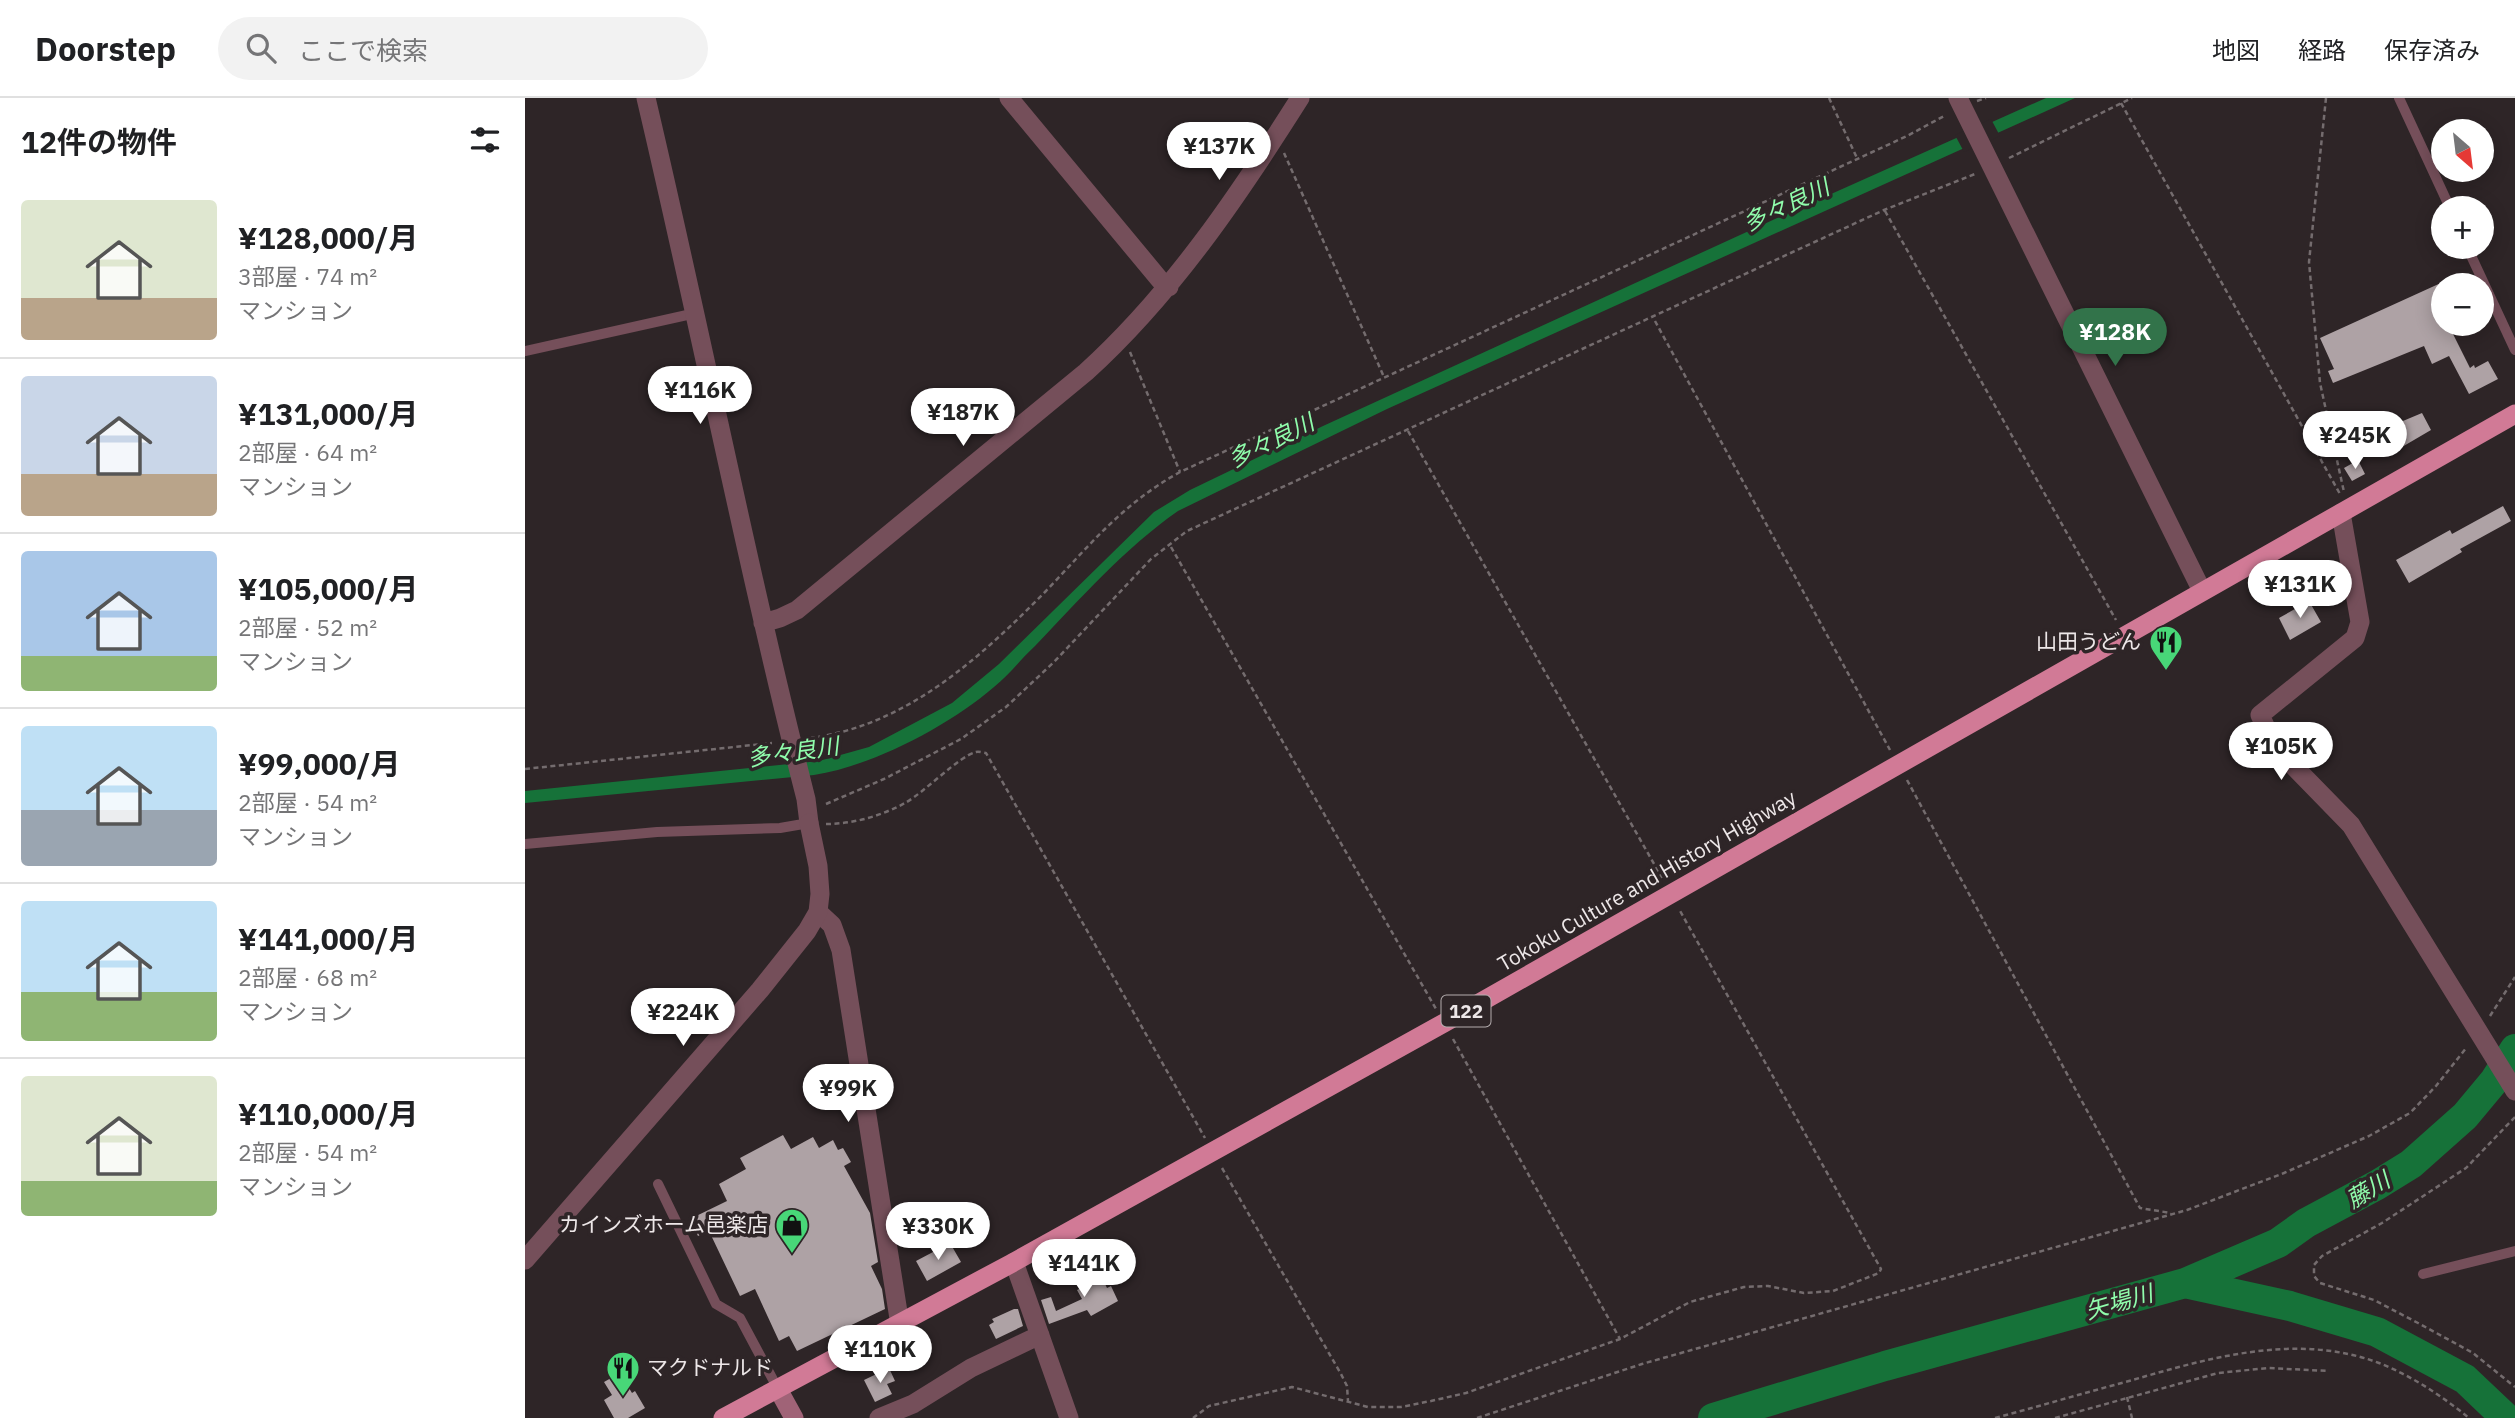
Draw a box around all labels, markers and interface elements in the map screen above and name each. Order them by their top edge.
search box [218,17,708,80]
text: Doorstep [35,27,176,70]
icon: search [242,29,280,67]
text: ここで検索 [298,33,428,67]
text: 地図 [2212,34,2260,66]
text: 経路 [2298,34,2346,66]
text: 保存済み [2384,34,2480,66]
north arrow [2431,119,2494,182]
map controls [2431,119,2494,336]
icon: filters [466,121,504,159]
text: 12件の物件 [21,122,177,161]
pin: ¥137K [1170,122,1268,182]
text: ¥137K [1183,130,1255,160]
water label: 多々良川 [1738,170,1836,237]
button: + [2431,196,2494,259]
text: ¥128,000/月 [238,218,419,257]
icon: home [77,228,161,312]
text: 3部屋 · 74 m² [238,261,377,291]
button: − [2431,273,2494,336]
text: マンション [238,295,353,325]
pin: ¥128K [2066,308,2164,368]
text: ¥128K [2079,316,2151,346]
pin: ¥116K [651,366,749,426]
text: ¥116K [664,374,736,404]
pin: ¥187K [914,388,1012,448]
text: ¥131,000/月 [238,394,419,433]
text: ¥187K [927,396,999,426]
icon: home [77,404,161,488]
water label: 多々良川 [1223,405,1321,474]
pin: ¥245K [2306,412,2404,471]
text: ¥245K [2319,419,2391,449]
text: 2部屋 · 64 m² [238,437,377,467]
text: マンション [238,471,353,501]
pin: ¥131K [2251,560,2349,620]
text: ¥131K [2264,568,2336,598]
text: ¥105,000/月 [238,569,419,608]
icon: home [77,579,161,663]
text: 2部屋 · 52 m² [238,612,377,642]
restaurant icon: 山田うどん [2147,623,2185,672]
place label: 山田うどん [2036,627,2141,655]
text: マンション [238,646,353,676]
pin: ¥105K [2232,722,2330,782]
water label: 多々良川 [745,729,843,772]
text: ¥105K [2245,730,2317,760]
text: ¥99,000/月 [238,744,401,783]
icon: home [77,754,161,838]
street label: Tokoku Culture and History Highway [1492,783,1801,977]
text: 2部屋 · 54 m² [238,787,377,817]
text: マンション [238,821,353,851]
text: ¥141,000/月 [238,919,419,958]
icon: home [77,929,161,1013]
text: 2部屋 · 68 m² [238,962,377,992]
pin: ¥224K [634,988,732,1048]
road number: 122 [1441,995,1490,1026]
text: マンション [238,996,353,1026]
text: ¥224K [647,996,719,1026]
pin: ¥99K [807,1065,889,1124]
text: ¥99K [819,1072,877,1102]
text: ¥110,000/月 [238,1094,419,1133]
icon: home [77,1104,161,1188]
text: 2部屋 · 54 m² [238,1137,377,1167]
water label: 藤川 [2340,1163,2397,1214]
text: マンション [238,1171,353,1201]
pin: ¥330K [889,1202,987,1262]
shop icon: カインズホーム邑楽店 [773,1206,811,1255]
place label: カインズホーム邑楽店 [559,1210,768,1238]
text: ¥330K [902,1210,974,1240]
pin: ¥141K [1035,1240,1133,1299]
text: ¥141K [1048,1247,1120,1277]
water label: 矢場川 [2081,1276,2159,1325]
pin: ¥110K [831,1326,929,1385]
text: ¥110K [844,1333,916,1363]
restaurant icon: マクドナルド [604,1349,642,1398]
place label: マクドナルド [647,1353,773,1381]

